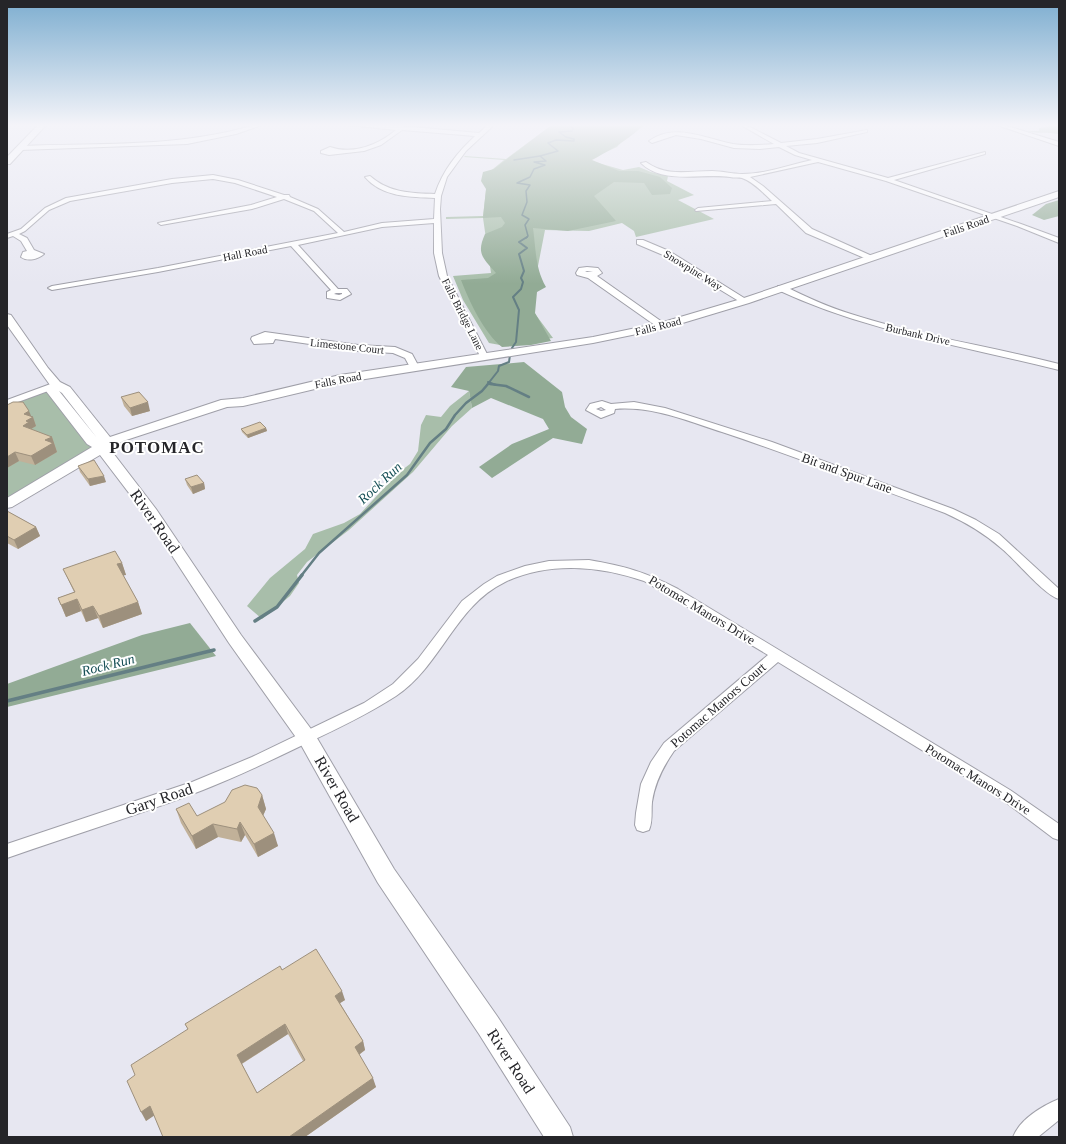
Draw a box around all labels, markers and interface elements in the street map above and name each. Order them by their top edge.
street label: Falls Road [942,212,991,239]
street label: Hall Road [222,243,269,263]
street label: Snowpine Way [662,247,725,293]
street label: Falls Bridge Lane [440,276,486,352]
street label: Falls Road [634,314,683,338]
street label: Burbank Drive [885,321,951,347]
street label: Limestone Court [309,336,385,356]
street label: Falls Road [314,369,363,390]
district label: POTOMAC [109,438,205,457]
street label: Bit and Spur Lane [800,450,894,496]
water label: Rock Run [354,459,405,508]
street label: River Road [127,486,183,556]
street label: Potomac Manors Drive [646,572,758,648]
water label: Rock Run [79,651,136,679]
street label: Potomac Manors Court [667,659,769,750]
street label: Potomac Manors Drive [923,740,1034,818]
street label: River Road [311,753,363,825]
street label: Gary Road [123,780,195,819]
street label: River Road [484,1026,538,1096]

